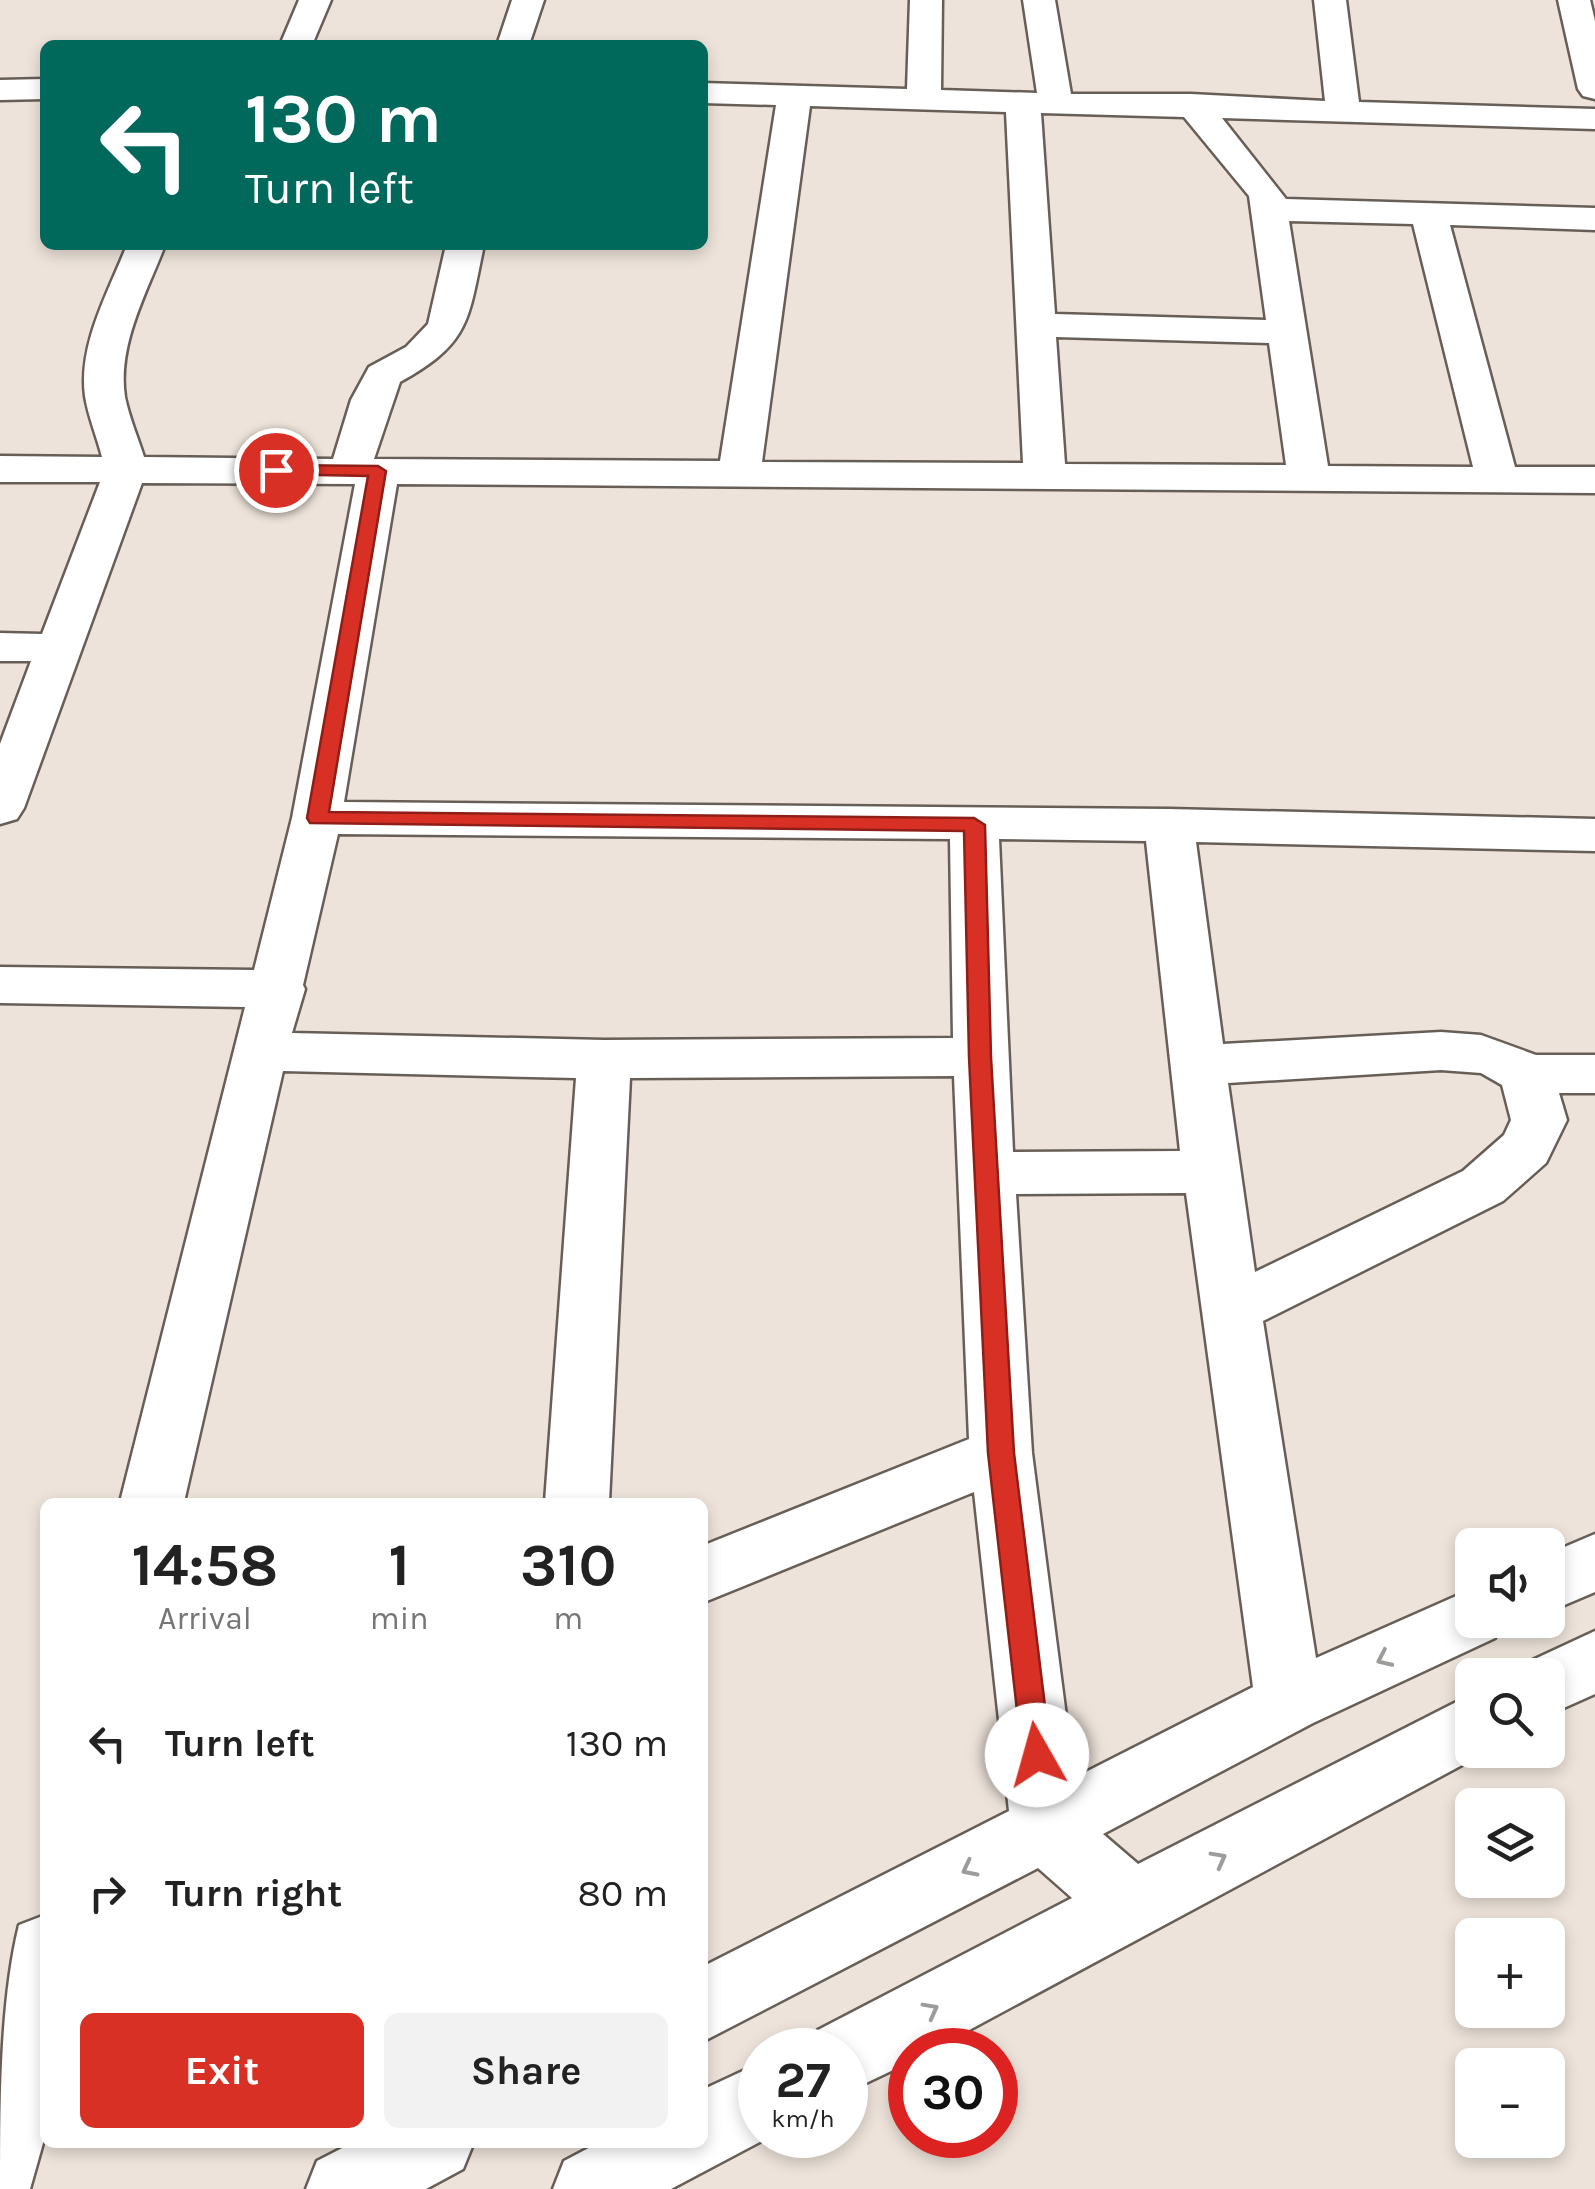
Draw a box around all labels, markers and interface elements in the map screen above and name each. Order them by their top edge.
text: 130 m [245,78,442,160]
icon: left [80,80,210,210]
text: Turn left [245,162,414,214]
pin [234,428,319,513]
icon: arrive [249,443,304,498]
map controls [1455,1528,1565,2158]
button: sound [1455,1528,1565,1638]
text: 14:58 [131,1530,278,1600]
text: 1 [388,1530,410,1600]
text: 310 [520,1530,617,1600]
text: Arrival [158,1600,252,1637]
text: min [370,1600,429,1637]
text: m [553,1600,583,1637]
one-way arrow [1376,1646,1394,1666]
button: search [1455,1658,1565,1768]
position arrow [985,1703,1089,1807]
icon: left [80,1716,135,1771]
text: Turn left [165,1721,315,1766]
text: 130 m [566,1721,668,1766]
button: layers [1455,1788,1565,1898]
one-way arrow [1208,1852,1226,1871]
one-way arrow [962,1857,980,1876]
icon: right [80,1866,135,1921]
text: Turn right [165,1871,342,1916]
text: 80 m [578,1871,668,1916]
button: + [1455,1918,1565,2028]
one-way arrow [921,2003,939,2023]
button: Exit [80,2013,364,2128]
button: Share [384,2013,668,2128]
speed limit sign: 30 [888,2028,1018,2158]
button: − [1455,2048,1565,2158]
text: 27 [775,2051,831,2110]
text: km/h [771,2104,835,2133]

